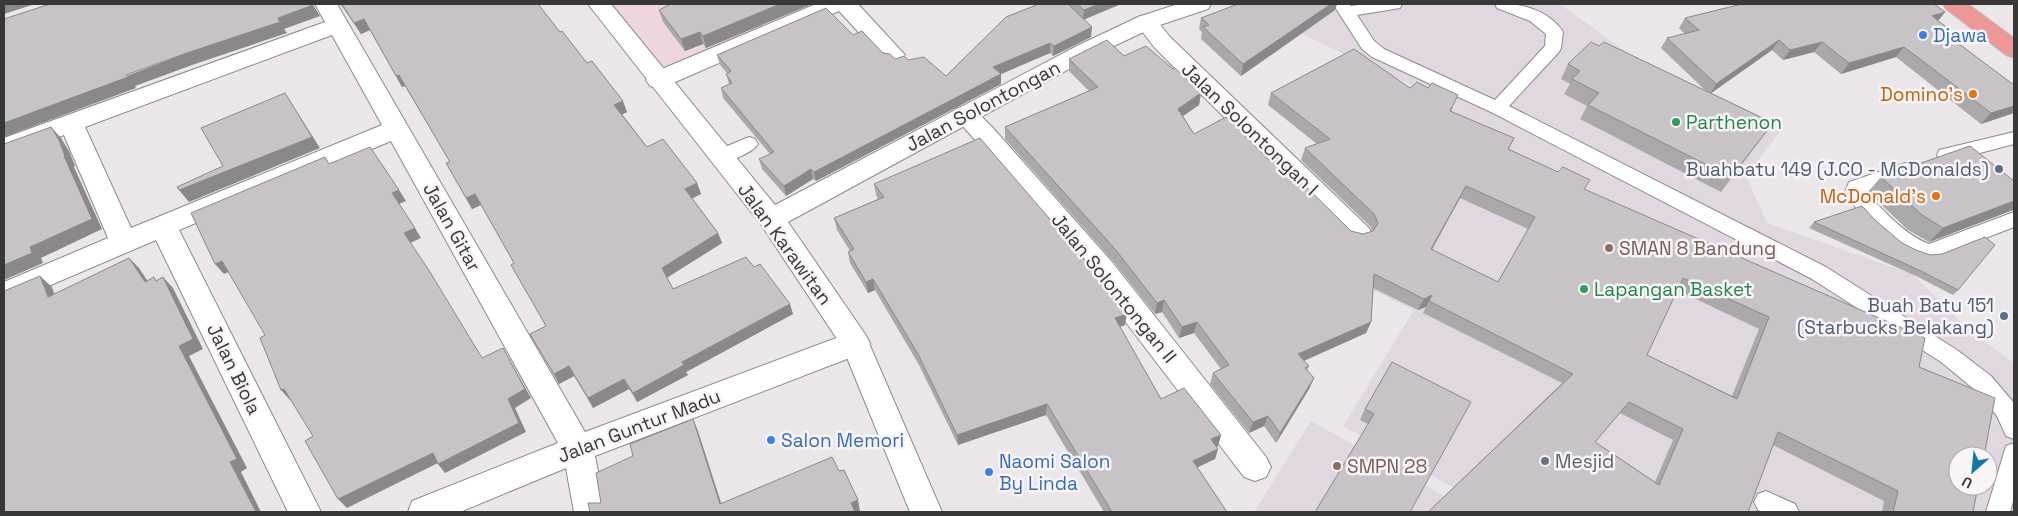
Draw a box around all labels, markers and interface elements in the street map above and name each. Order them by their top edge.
place label: Djawa [1933,23,1987,48]
marker: Djawa [1917,29,1929,41]
street label: Jalan Solontongan [901,55,1065,157]
street label: Jalan Solontongan I [1176,57,1324,201]
place label: Domino's [1880,82,1963,107]
marker: Domino's [1967,88,1979,100]
place label: Parthenon [1686,110,1782,135]
marker: Parthenon [1670,116,1682,128]
place label: Buahbatu 149 (J.CO - McDonalds) [1686,157,1989,182]
marker: Buahbatu 149 (J.CO - McDonalds) [1993,163,2005,175]
street label: Jalan Gitar [417,178,487,276]
street label: Jalan Karawitan [732,178,838,310]
place label: McDonald's [1820,184,1926,209]
marker: McDonald's [1930,190,1942,202]
street label: Jalan Solontongan II [1046,208,1182,368]
place label: SMAN 8 Bandung [1619,236,1776,261]
marker: SMAN 8 Bandung [1603,242,1615,254]
place label: Lapangan Basket [1594,277,1753,302]
marker: Lapangan Basket [1578,283,1590,295]
place label: Buah Batu 151 (Starbucks Belakang) [1797,293,1994,340]
marker: Buah Batu 151 (Starbucks Belakang) [1998,310,2010,322]
street label: Jalan Biola [201,319,267,419]
street label: Jalan Guntur Madu [554,383,724,469]
place label: Salon Memori [781,428,904,453]
marker: Salon Memori [765,434,777,446]
north arrow [1948,446,1998,496]
place label: Naomi Salon By Linda [999,449,1111,496]
place label: Mesjid [1555,449,1614,474]
place label: SMPN 28 [1347,454,1427,479]
marker: Mesjid [1539,455,1551,467]
marker: SMPN 28 [1331,460,1343,472]
marker: Naomi Salon By Linda [983,466,995,478]
text: U [1959,472,1975,493]

